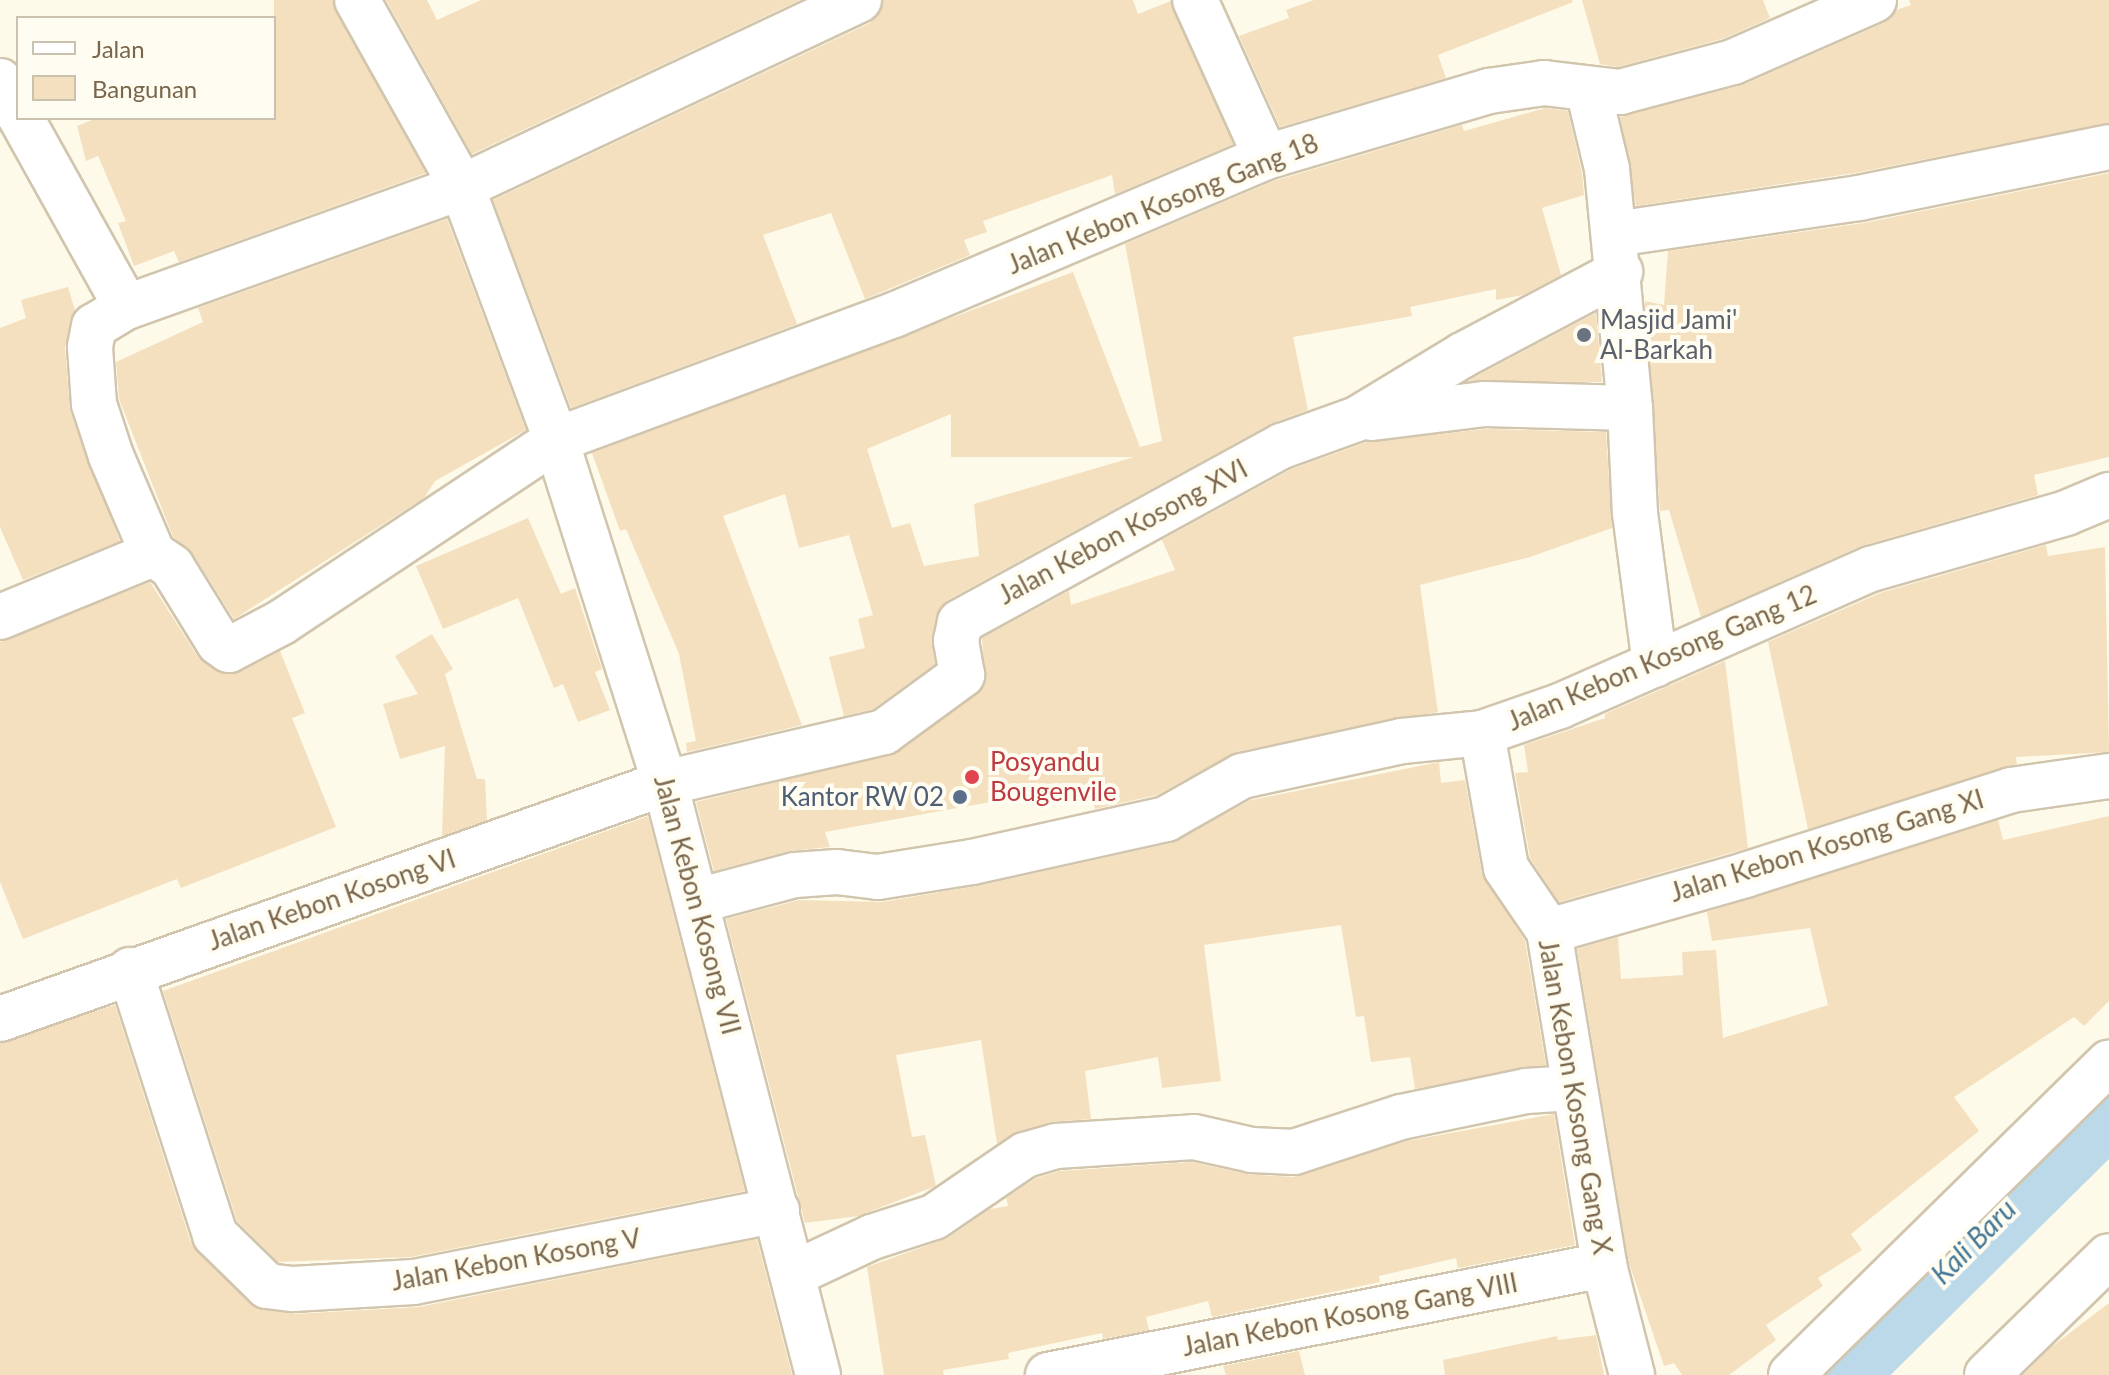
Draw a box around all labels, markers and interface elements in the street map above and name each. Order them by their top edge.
legend [16,16,276,120]
text: Jalan [92,34,145,63]
text: Bangunan [92,74,197,103]
street label: Jalan Kebon Kosong Gang 18 [1003,127,1323,281]
place label: Masjid Jami' Al-Barkah [1600,304,1738,366]
marker: Masjid Jami' Al-Barkah [1575,326,1593,344]
street label: Jalan Kebon Kosong XVI [993,453,1253,611]
street label: Jalan Kebon Kosong Gang 12 [1503,579,1821,737]
place label: Posyandu Bougenvile [990,746,1117,808]
marker: Posyandu Bougenvile [961,766,983,788]
street label: Jalan Kebon Kosong VII [647,772,747,1038]
place label: Kantor RW 02 [780,781,944,813]
street label: Jalan Kebon Kosong Gang XI [1666,783,1988,909]
marker: Kantor RW 02 [951,788,969,806]
street label: Jalan Kebon Kosong VI [204,843,460,957]
street label: Jalan Kebon Kosong Gang X [1532,937,1618,1257]
water label: Kali Baru [1924,1192,2022,1290]
street label: Jalan Kebon Kosong V [389,1223,643,1297]
street label: Jalan Kebon Kosong Gang VIII [1179,1267,1521,1363]

